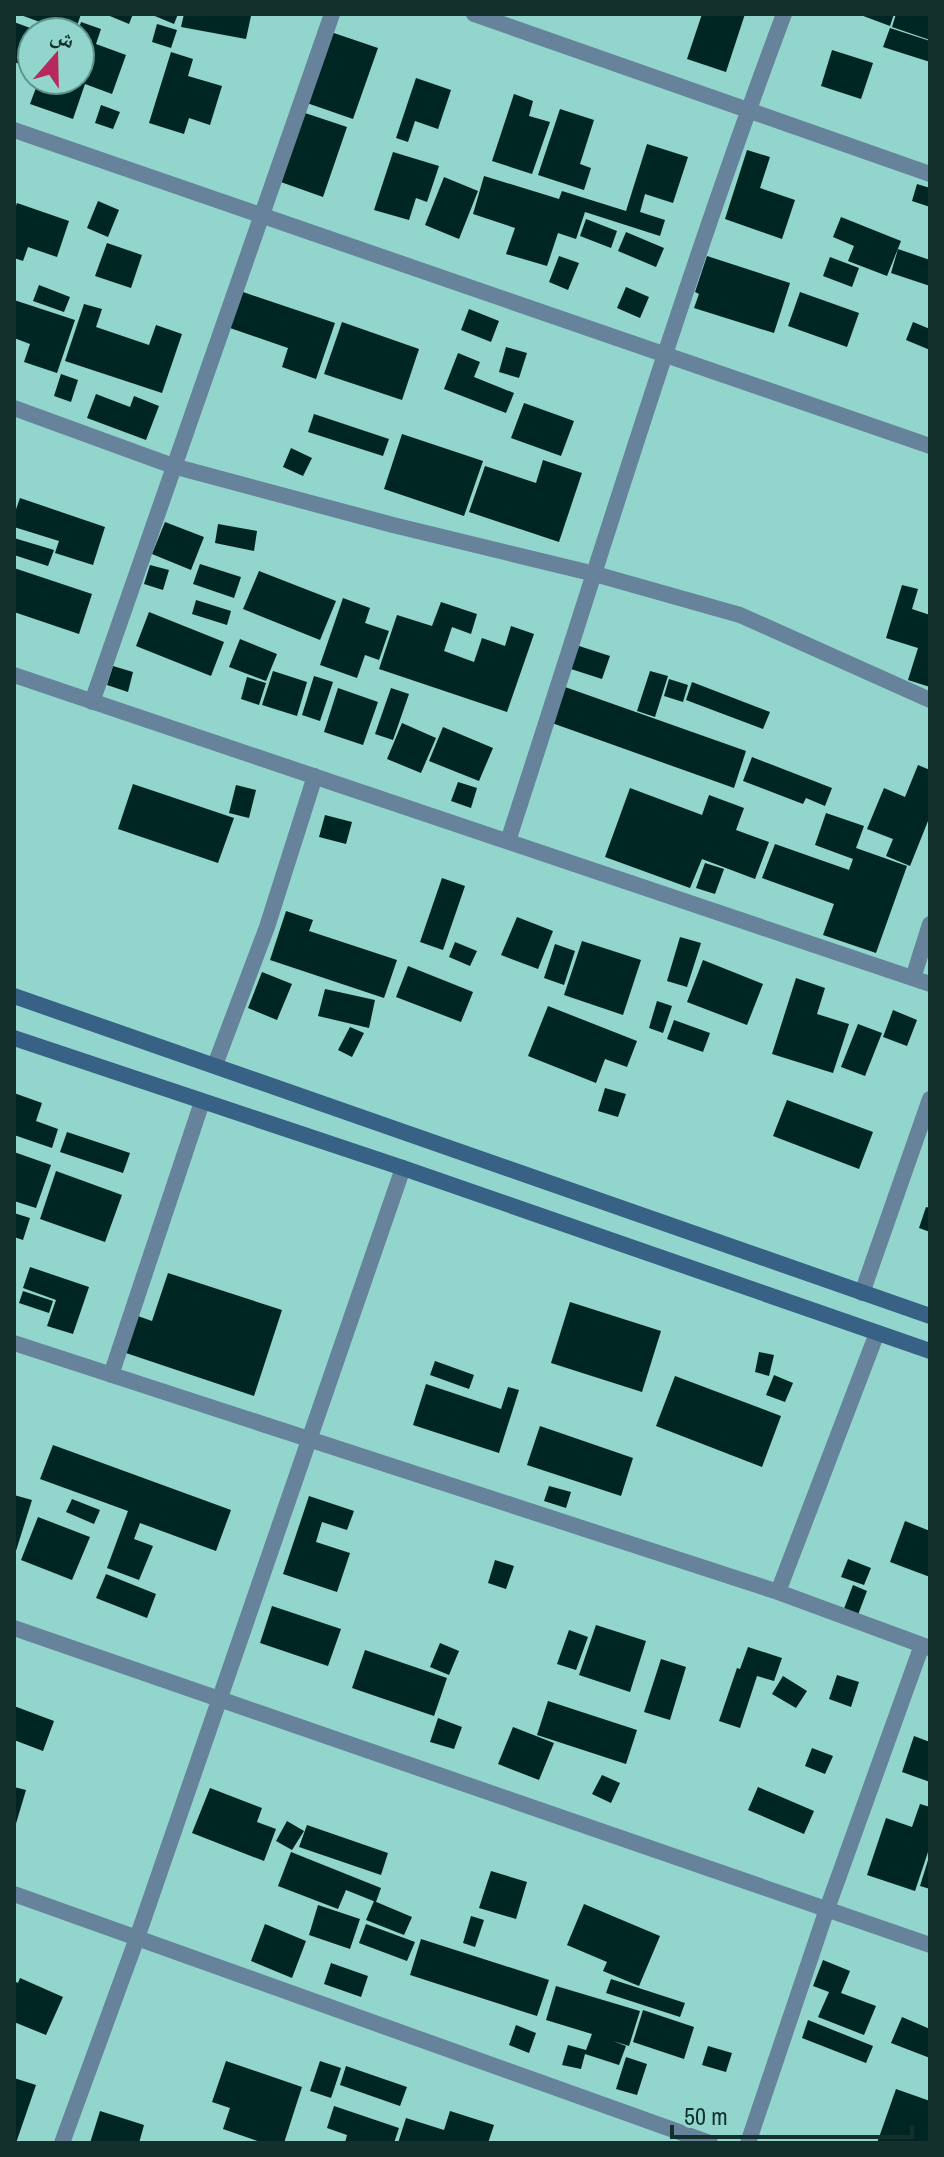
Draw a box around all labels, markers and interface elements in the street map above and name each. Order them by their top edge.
north arrow [16,16,96,96]
text: ش [47,19,79,55]
scale bar [672,2089,912,2139]
text: 50 m [684,2100,728,2132]

